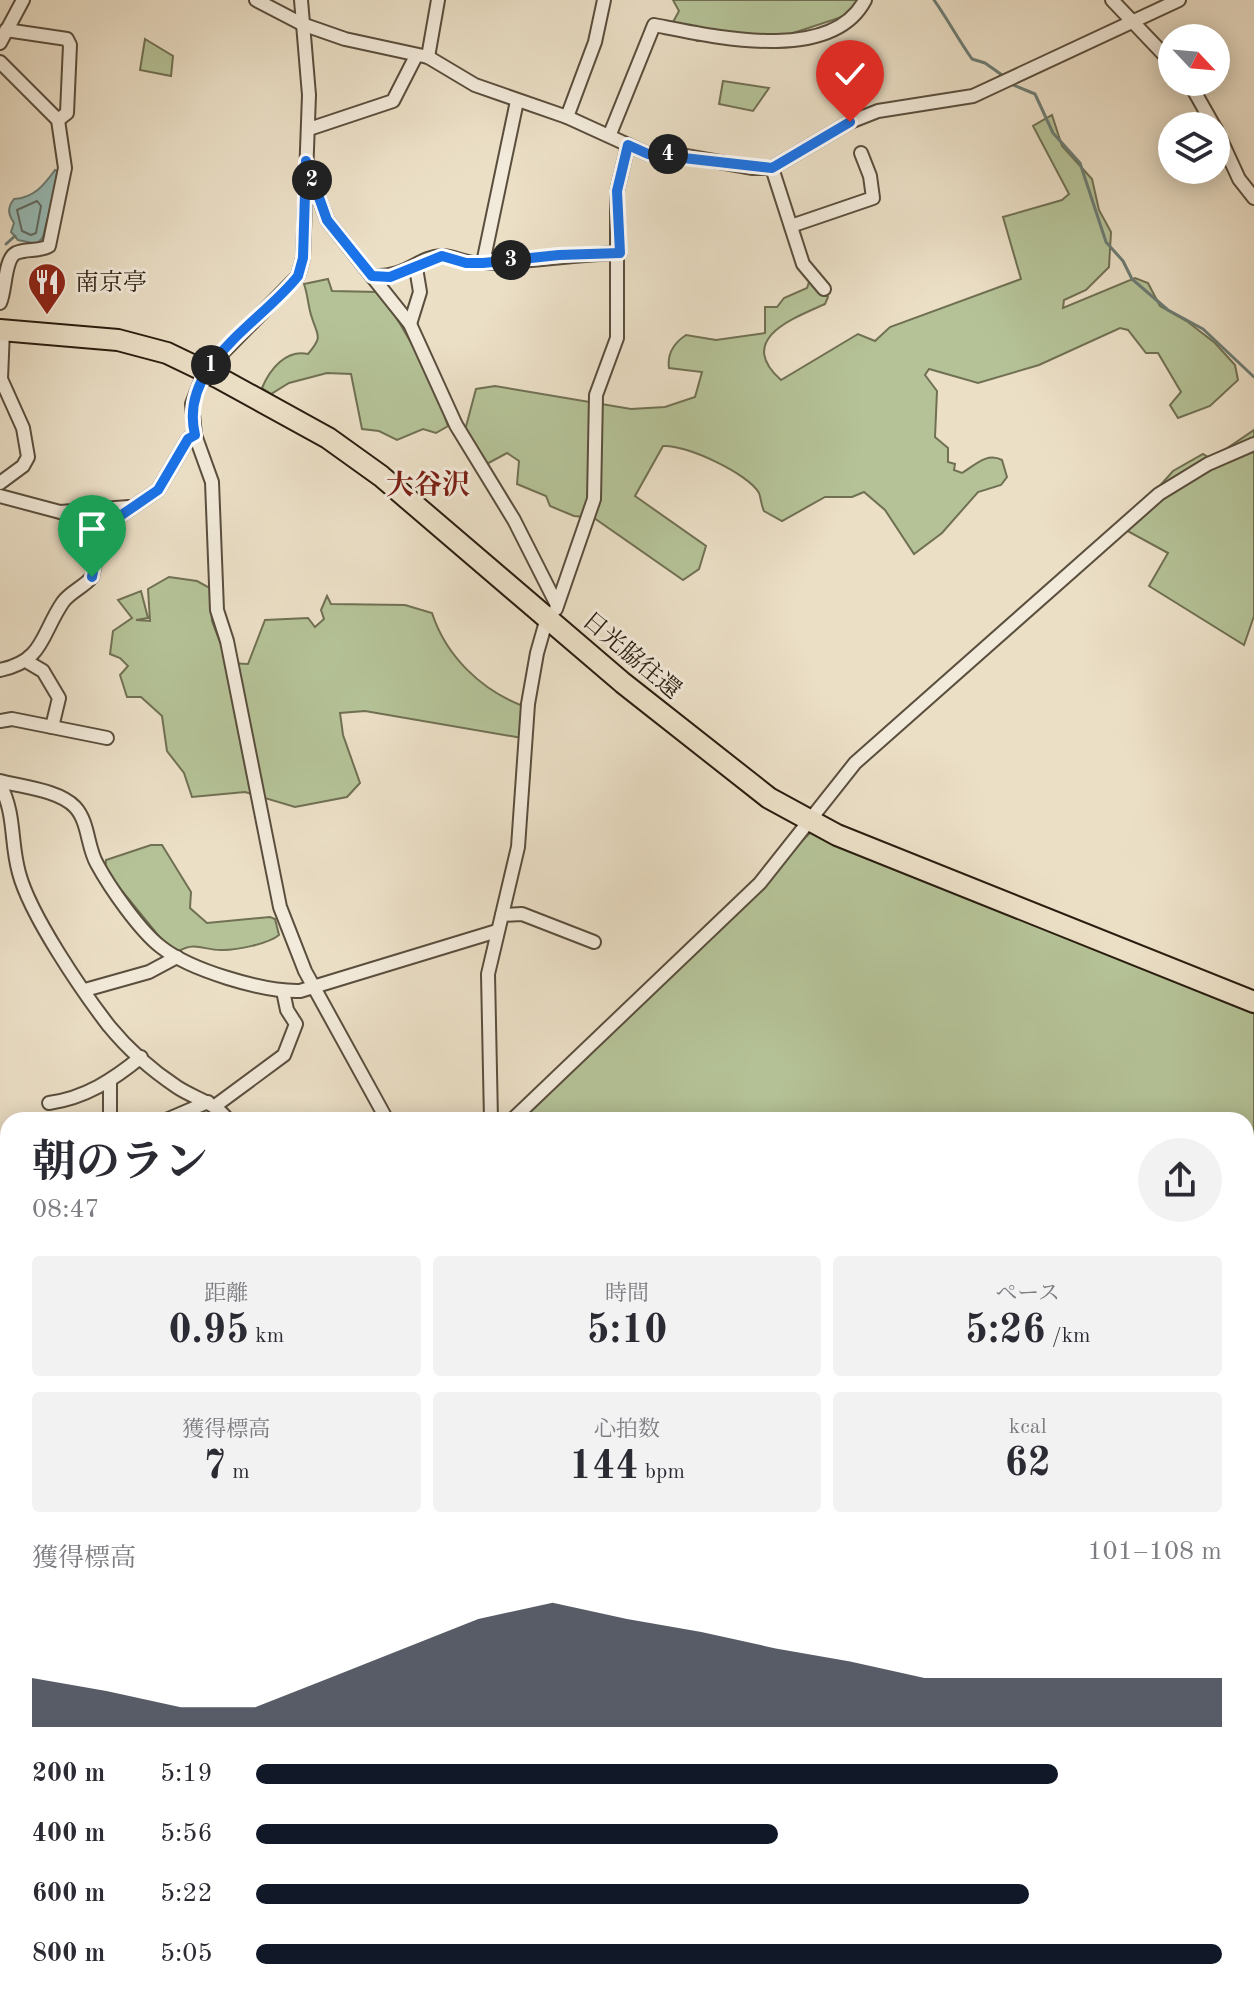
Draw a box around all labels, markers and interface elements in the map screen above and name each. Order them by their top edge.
north arrow [1158,24,1230,96]
map controls [1158,24,1230,184]
pin [816,40,884,122]
icon: check [828,52,872,96]
button: layers [1158,112,1230,184]
pin: 4 [648,134,688,174]
text: 4 [662,143,674,165]
pin: 2 [292,160,332,200]
text: 2 [306,169,318,191]
pin: 3 [491,240,531,280]
text: 3 [505,249,517,271]
restaurant icon: 南京亭 [26,261,68,316]
place label: 南京亭 [75,269,147,296]
pin: 1 [191,345,231,385]
text: 1 [205,354,217,376]
district label: 大谷沢 [386,469,470,501]
pin [58,495,126,577]
icon: arrive [70,507,114,551]
street label: 日光脇往還 [577,606,686,704]
button: share [1138,1138,1222,1222]
text: 朝のラン [32,1142,208,1186]
text: 08:47 [32,1197,100,1223]
text: 距離 [204,1283,248,1305]
text: 時間 [605,1283,649,1305]
text: ペース [995,1283,1060,1305]
text: 0.95 [168,1312,249,1352]
text: 5:10 [587,1312,667,1352]
text: 5:26 [965,1312,1046,1352]
text: km [249,1325,284,1347]
text: /km [1046,1325,1091,1347]
text: kcal [1009,1416,1047,1438]
text: 獲得標高 [182,1419,270,1441]
text: 心拍数 [594,1419,660,1441]
text: 62 [1004,1445,1051,1485]
text: 7 [203,1448,226,1488]
text: 144 [569,1448,639,1488]
text: m [226,1461,250,1483]
text: bpm [639,1461,685,1483]
text: 101–108 m [1087,1539,1222,1565]
text: 獲得標高 [32,1546,136,1572]
text: 200 m [32,1761,105,1787]
text: 5:19 [160,1761,213,1787]
text: 400 m [32,1821,105,1847]
text: 5:56 [160,1821,213,1847]
text: 600 m [32,1881,105,1907]
text: 5:22 [160,1881,213,1907]
text: 800 m [32,1941,105,1967]
text: 5:05 [160,1941,213,1967]

